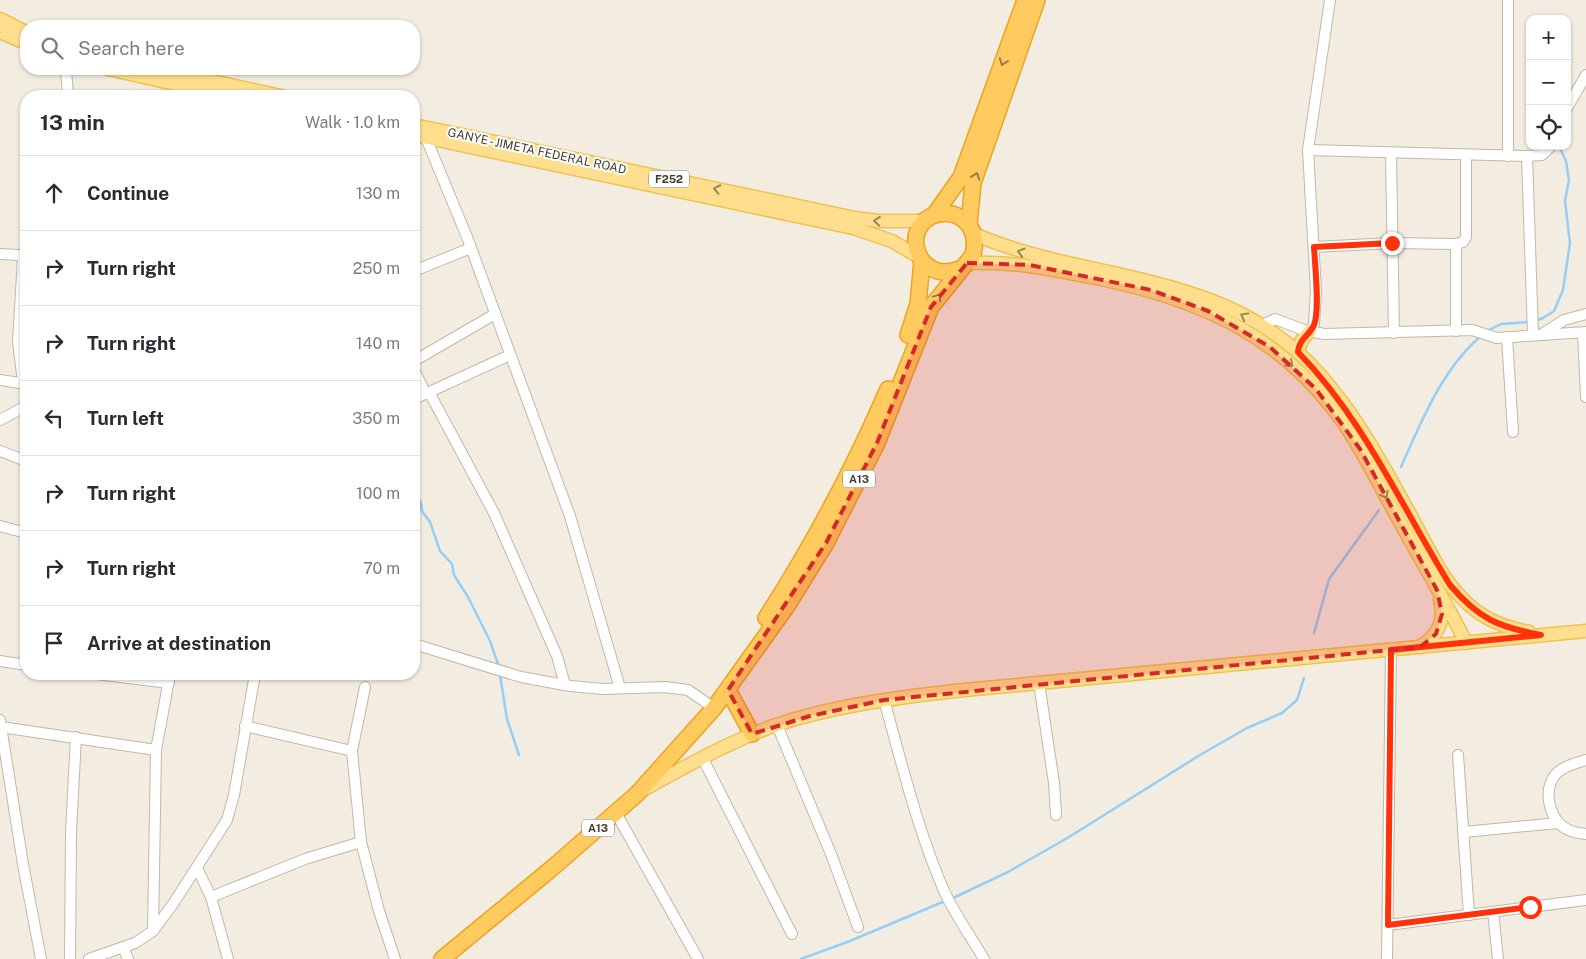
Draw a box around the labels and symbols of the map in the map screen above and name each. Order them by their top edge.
one-way arrow [999,58,1009,66]
street label: GANYE - JIMETA FEDERAL ROAD [446,125,628,177]
road number: F252 [649,170,689,188]
one-way arrow [970,172,980,181]
one-way arrow [713,185,722,195]
one-way arrow [872,215,880,226]
route end [1381,232,1404,255]
one-way arrow [1018,248,1026,258]
one-way arrow [932,293,941,303]
one-way arrow [1240,313,1249,323]
one-way arrow [1285,359,1294,368]
road number: A13 [843,470,875,488]
one-way arrow [1379,490,1389,499]
road number: A13 [582,820,614,836]
route start [1519,896,1542,919]

